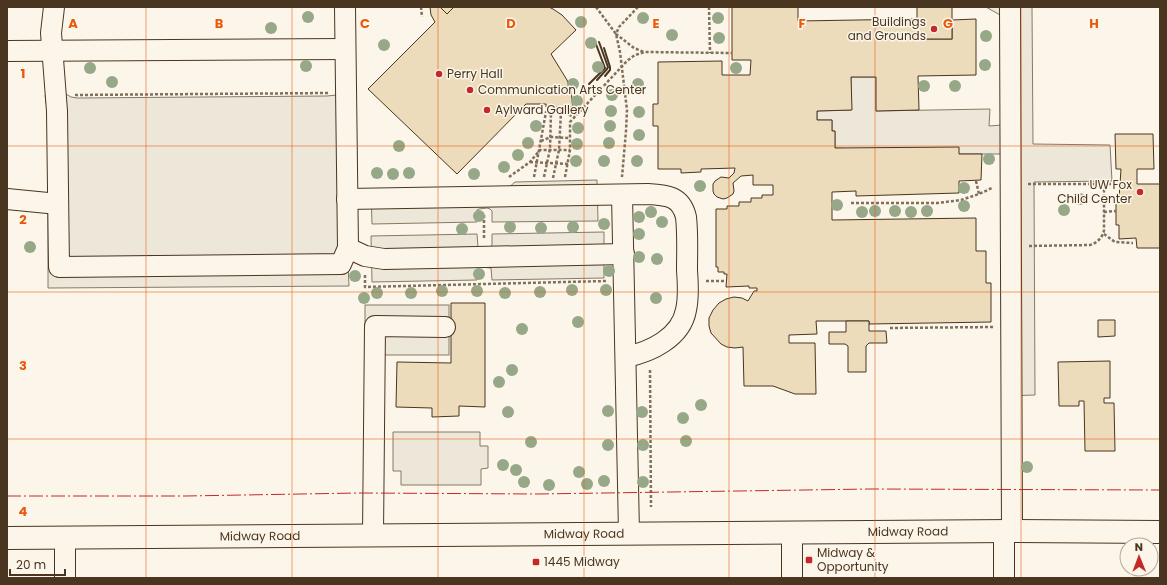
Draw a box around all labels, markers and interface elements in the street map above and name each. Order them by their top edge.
place label: Buildings and Grounds [848,13,926,44]
text: A [68,14,78,33]
text: B [215,14,224,33]
text: C [360,14,370,33]
text: D [506,14,516,33]
text: E [652,14,660,33]
text: F [798,14,806,33]
text: G [943,14,953,33]
text: H [1089,14,1099,33]
marker: Buildings and Grounds [929,24,939,34]
text: 1 [21,64,25,83]
place label: Perry Hall [447,65,503,82]
marker: Perry Hall [434,69,444,79]
place label: Communication Arts Center [478,81,647,98]
marker: Communication Arts Center [465,85,475,95]
place label: Aylward Gallery [495,101,589,118]
marker: Aylward Gallery [482,105,492,115]
place label: UW Fox Child Center [1057,176,1133,207]
marker: UW Fox Child Center [1135,187,1145,197]
text: 2 [19,210,27,229]
text: 3 [19,356,27,375]
text: 4 [19,502,28,521]
street label: Midway Road [868,522,948,540]
street label: Midway Road [544,525,624,542]
street label: Midway Road [220,527,300,545]
north arrow [1119,537,1159,577]
text: N [1135,539,1143,555]
place label: Midway & Opportunity [817,544,889,575]
scale bar [10,551,65,577]
place label: 1445 Midway [544,553,620,570]
marker: Midway & Opportunity [804,555,814,565]
text: 20 m [16,556,46,573]
marker: 1445 Midway [531,557,541,567]

